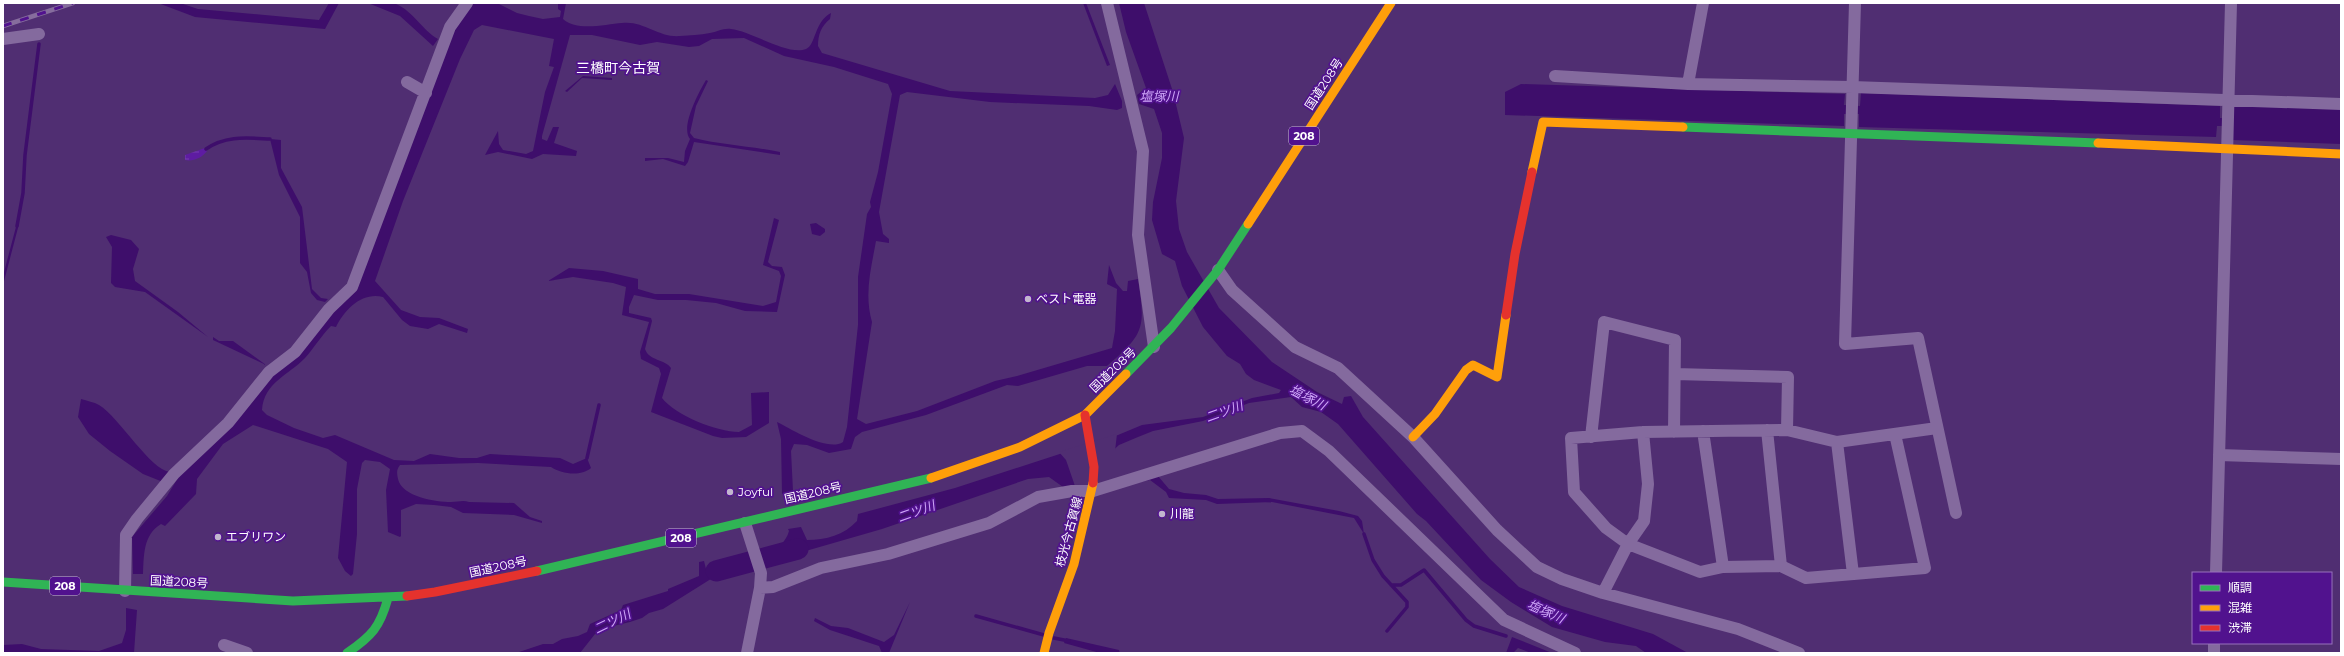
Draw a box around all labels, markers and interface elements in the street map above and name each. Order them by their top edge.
street label: 国道208号 [1301,55,1346,112]
district label: 三橋町今古賀 [576,59,660,77]
water label: 塩塚川 [1139,88,1180,104]
road number: 208 [1289,127,1319,145]
place label: ベスト電器 [1036,291,1096,306]
marker: ベスト電器 [1023,294,1033,304]
street label: 国道208号 [1086,344,1139,395]
water label: 塩塚川 [1287,381,1331,414]
water label: 二ツ川 [1203,396,1247,425]
street label: 国道208号 [783,479,843,506]
place label: Joyful [737,484,773,499]
marker: Joyful [725,487,735,497]
street label: 枝光今古賀線 [1052,495,1085,569]
water label: 二ツ川 [895,496,939,525]
place label: 川龍 [1170,506,1194,521]
marker: 川龍 [1157,509,1167,519]
place label: エブリワン [226,529,286,544]
road number: 208 [666,529,696,547]
marker: エブリワン [213,532,223,542]
street label: 国道208号 [468,553,528,580]
street label: 国道208号 [149,572,209,591]
legend [2192,572,2332,644]
road number: 208 [50,577,80,595]
text: 順調 [2228,580,2252,595]
water label: 塩塚川 [1525,596,1569,627]
text: 混雑 [2228,600,2252,615]
water label: 二ツ川 [591,604,635,637]
text: 渋滞 [2228,620,2252,635]

